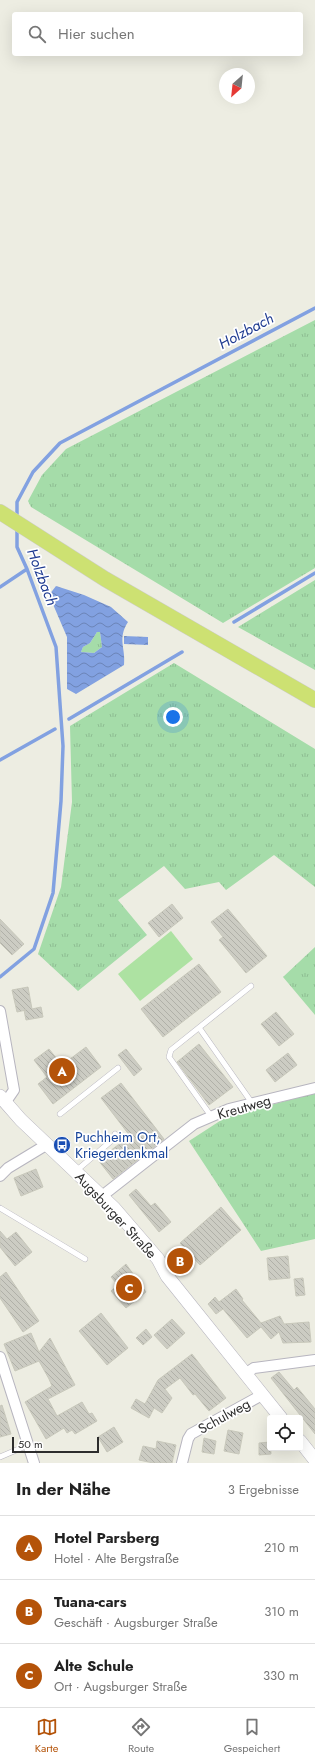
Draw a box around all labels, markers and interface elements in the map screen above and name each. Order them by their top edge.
search box [12,12,303,56]
icon: search [26,23,48,45]
text: Hier suchen [58,23,135,45]
north arrow [219,68,255,104]
water label: Holzbach [215,307,277,355]
water label: Holzbach [21,545,63,609]
your location [163,707,183,727]
pin: A [49,1056,75,1086]
street label: Kreutweg [215,1090,273,1124]
place label: Puchheim Ort, Kriegerdenkmal [75,1127,168,1163]
bus stop icon: Puchheim Ort, Kriegerdenkmal [52,1135,72,1155]
street label: Augsburger Straße [71,1167,161,1263]
pin: B [167,1246,193,1276]
pin: C [116,1273,142,1303]
street label: Schulweg [194,1393,254,1439]
map controls [267,1415,303,1451]
button: locate [267,1415,303,1451]
scale bar [12,1435,99,1454]
text: 50 m [18,1436,43,1452]
text: In der Nähe [16,1477,111,1501]
text: 3 Ergebnisse [228,1480,299,1499]
text: Hotel Parsberg [54,1527,159,1549]
text: A [24,1538,34,1557]
text: 210 m [264,1538,299,1557]
text: Hotel · Alte Bergstraße [54,1549,179,1568]
text: Tuana-cars [54,1591,126,1613]
text: B [25,1602,33,1621]
text: 310 m [264,1602,299,1621]
text: Geschäft · Augsburger Straße [54,1613,218,1632]
text: Alte Schule [54,1655,134,1677]
text: C [24,1666,34,1685]
text: 330 m [263,1666,299,1685]
text: Ort · Augsburger Straße [54,1677,187,1696]
tab: Karte [35,1716,58,1756]
tab: Route [128,1716,154,1756]
tab: Gespeichert [224,1716,280,1756]

